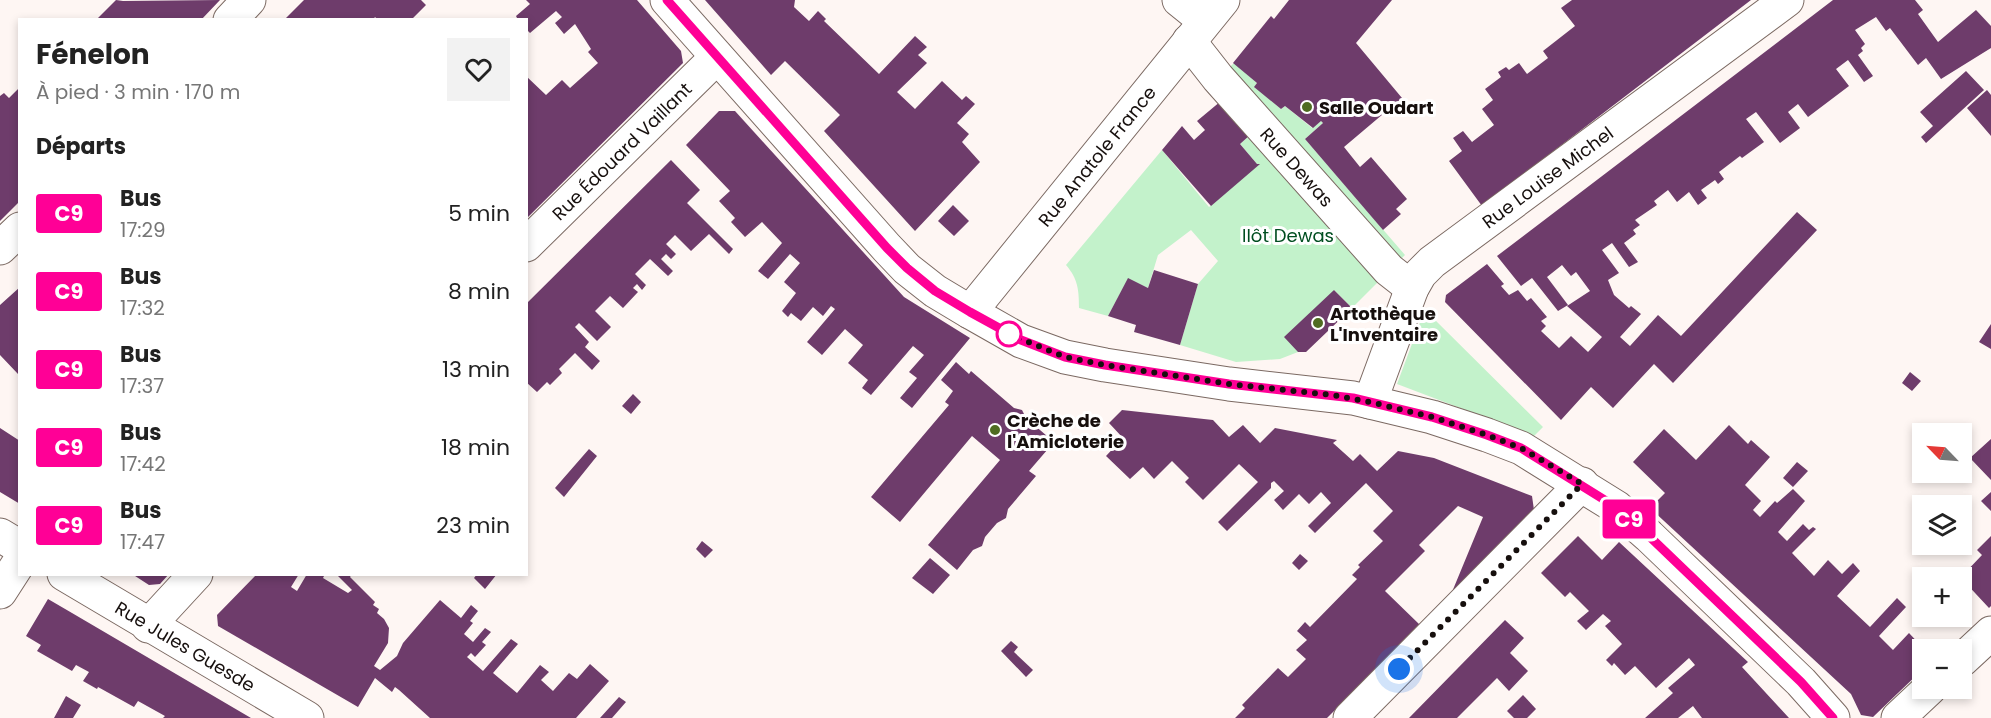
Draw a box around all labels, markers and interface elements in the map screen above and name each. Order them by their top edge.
text: Fénelon [36,35,150,74]
button: heart [447,38,510,101]
street label: Rue Édouard Vaillant [546,77,697,225]
text: À pied · 3 min · 170 m [36,78,240,106]
street label: Rue Anatole France [1032,80,1161,231]
place label: Salle Oudart [1319,95,1434,120]
marker: Salle Oudart [1300,100,1314,114]
street label: Rue Louise Michel [1477,120,1618,234]
street label: Rue Dewas [1255,122,1339,212]
text: Départs [36,131,126,162]
text: Bus [120,183,162,214]
text: 5 min [448,198,510,229]
text: C9 [55,199,83,228]
text: 17:29 [120,216,166,244]
park label: Ilôt Dewas [1242,223,1334,248]
text: Bus [120,261,162,292]
text: 8 min [448,276,510,307]
text: C9 [55,277,83,306]
text: 17:32 [120,294,165,322]
place label: Artothèque L'Inventaire [1330,301,1438,347]
marker: Artothèque L'Inventaire [1311,316,1325,330]
unlabelled marker [996,321,1022,347]
text: Bus [120,339,162,370]
text: 13 min [442,354,510,385]
text: C9 [55,355,83,384]
text: 17:37 [120,372,164,400]
place label: Crèche de l'Amicloterie [1007,408,1124,454]
text: Bus [120,417,162,448]
marker: Crèche de l'Amicloterie [988,423,1002,437]
north arrow [1912,423,1972,483]
map controls [1912,423,1972,699]
text: 18 min [441,432,510,463]
text: C9 [55,433,83,462]
text: 17:42 [120,450,166,478]
text: Bus [120,495,162,526]
button: layers [1912,495,1972,555]
line badge: C9 [1602,500,1656,538]
text: C9 [1615,505,1643,534]
text: 23 min [436,510,510,541]
text: C9 [55,511,83,540]
text: 17:47 [120,528,165,556]
button: + [1912,567,1972,627]
street label: Rue Jules Guesde [111,595,260,697]
button: − [1912,639,1972,699]
your location [1384,654,1414,684]

